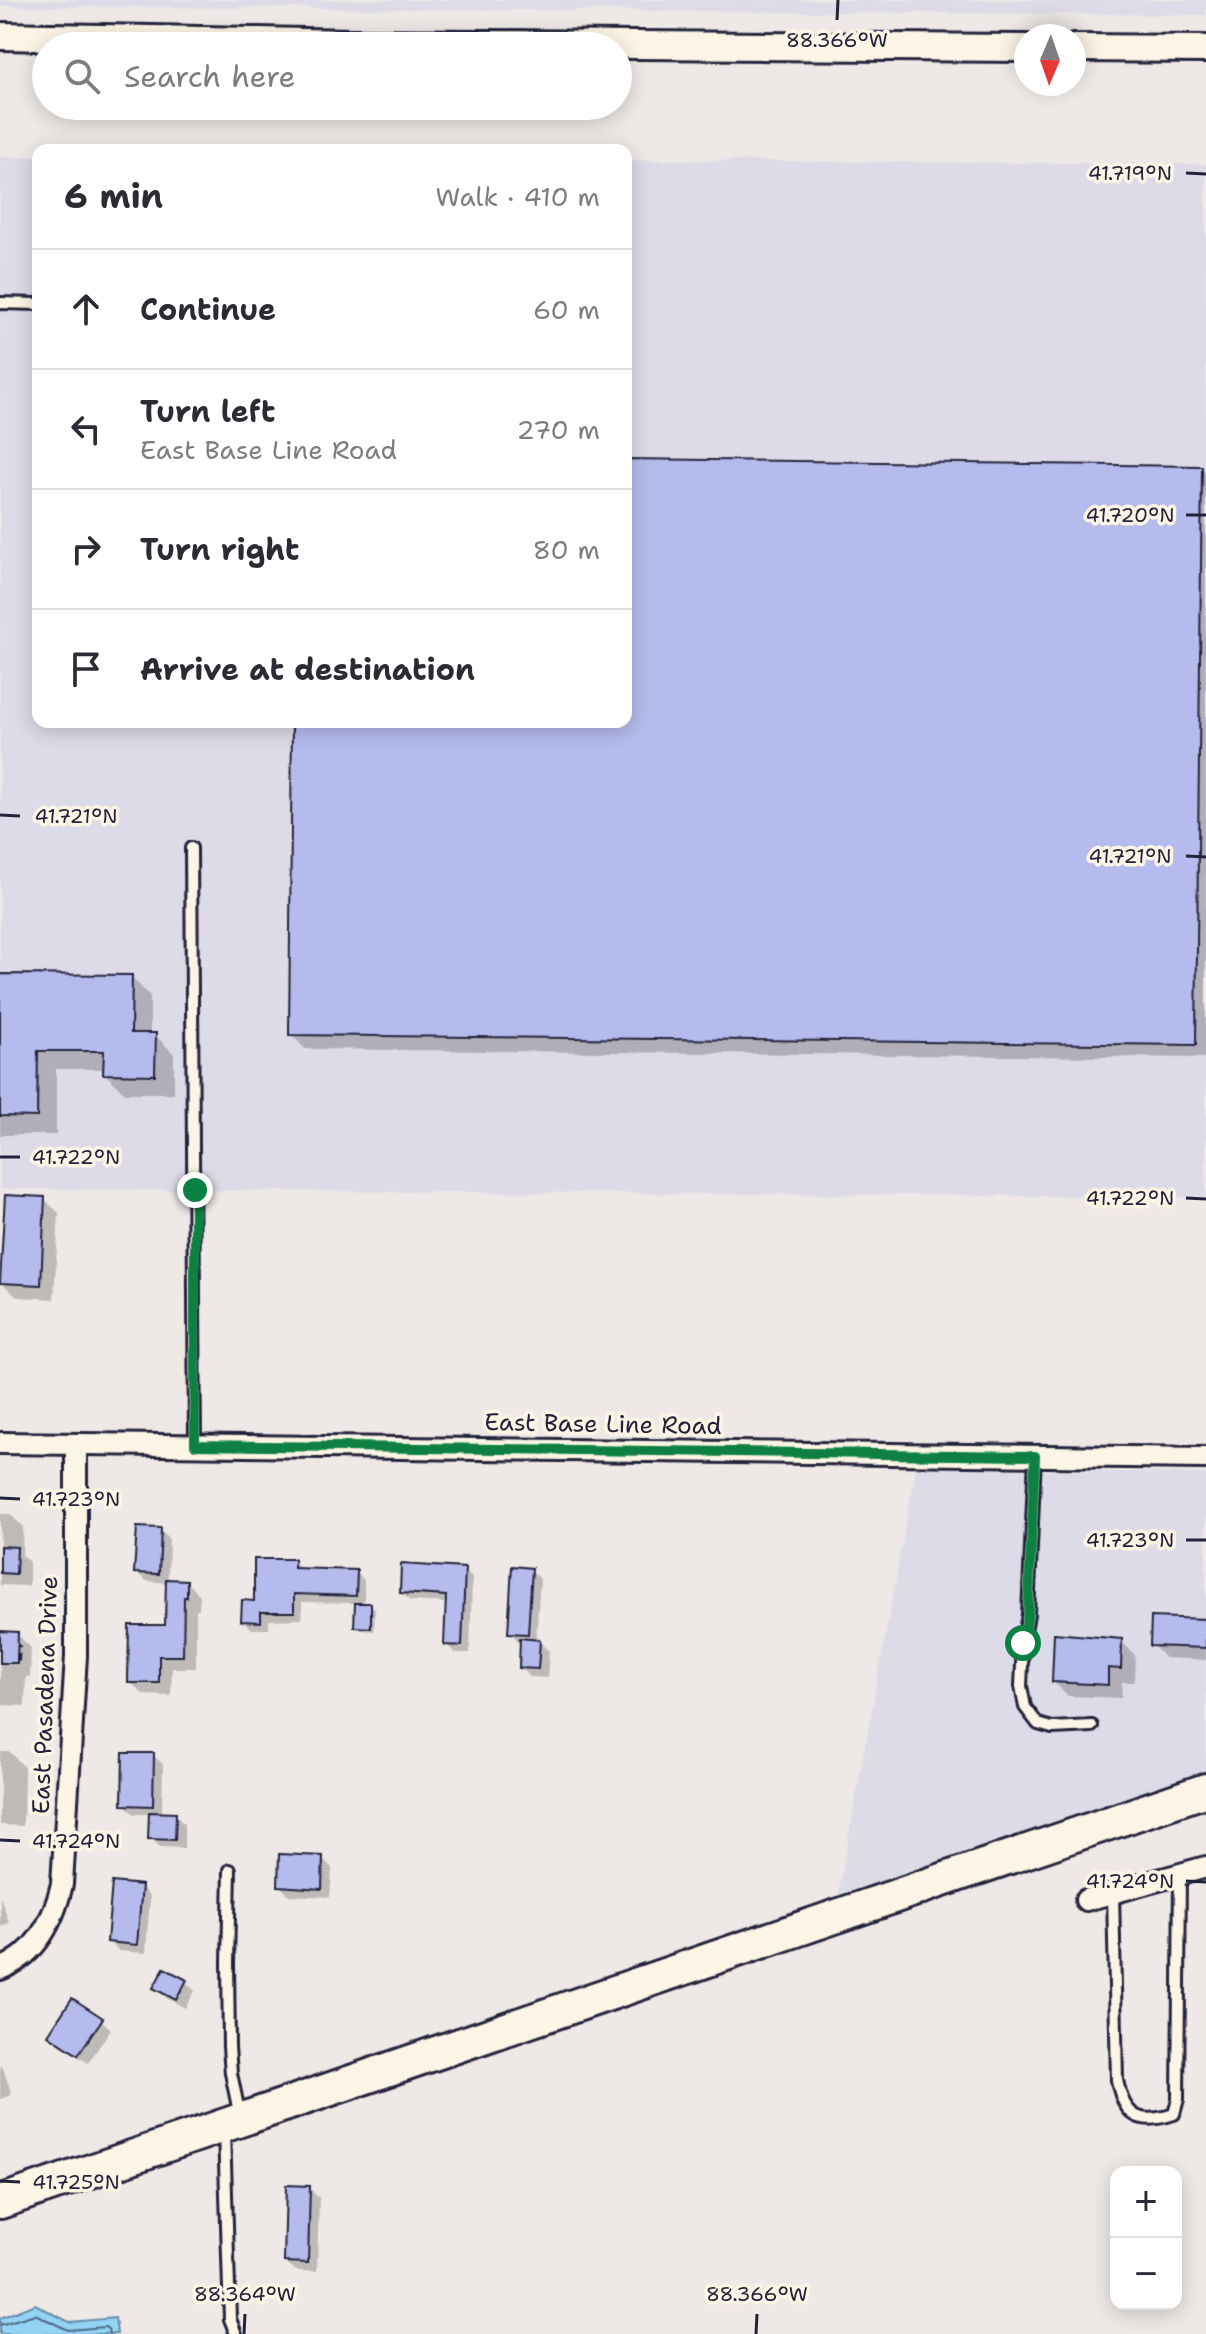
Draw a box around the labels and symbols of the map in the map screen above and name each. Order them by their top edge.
north arrow [1014,24,1086,96]
text: 88.366°W [786,27,888,53]
text: 41.719°N [1088,160,1172,186]
text: 41.720°N [1085,502,1175,528]
text: 41.721°N [34,803,118,829]
text: 41.721°N [1088,843,1172,869]
text: 41.722°N [32,1144,120,1170]
route end [177,1172,213,1208]
text: 41.722°N [1086,1185,1174,1211]
street label: East Base Line Road [484,1406,722,1442]
text: 41.723°N [32,1486,120,1512]
text: 41.723°N [1086,1527,1174,1553]
street label: East Pasadena Drive [25,1575,65,1815]
route start [1005,1625,1041,1661]
text: 41.724°N [32,1828,120,1854]
text: 41.724°N [1086,1868,1174,1894]
text: 41.725°N [32,2169,120,2195]
text: 88.364°W [194,2281,296,2307]
text: 88.366°W [706,2281,808,2307]

